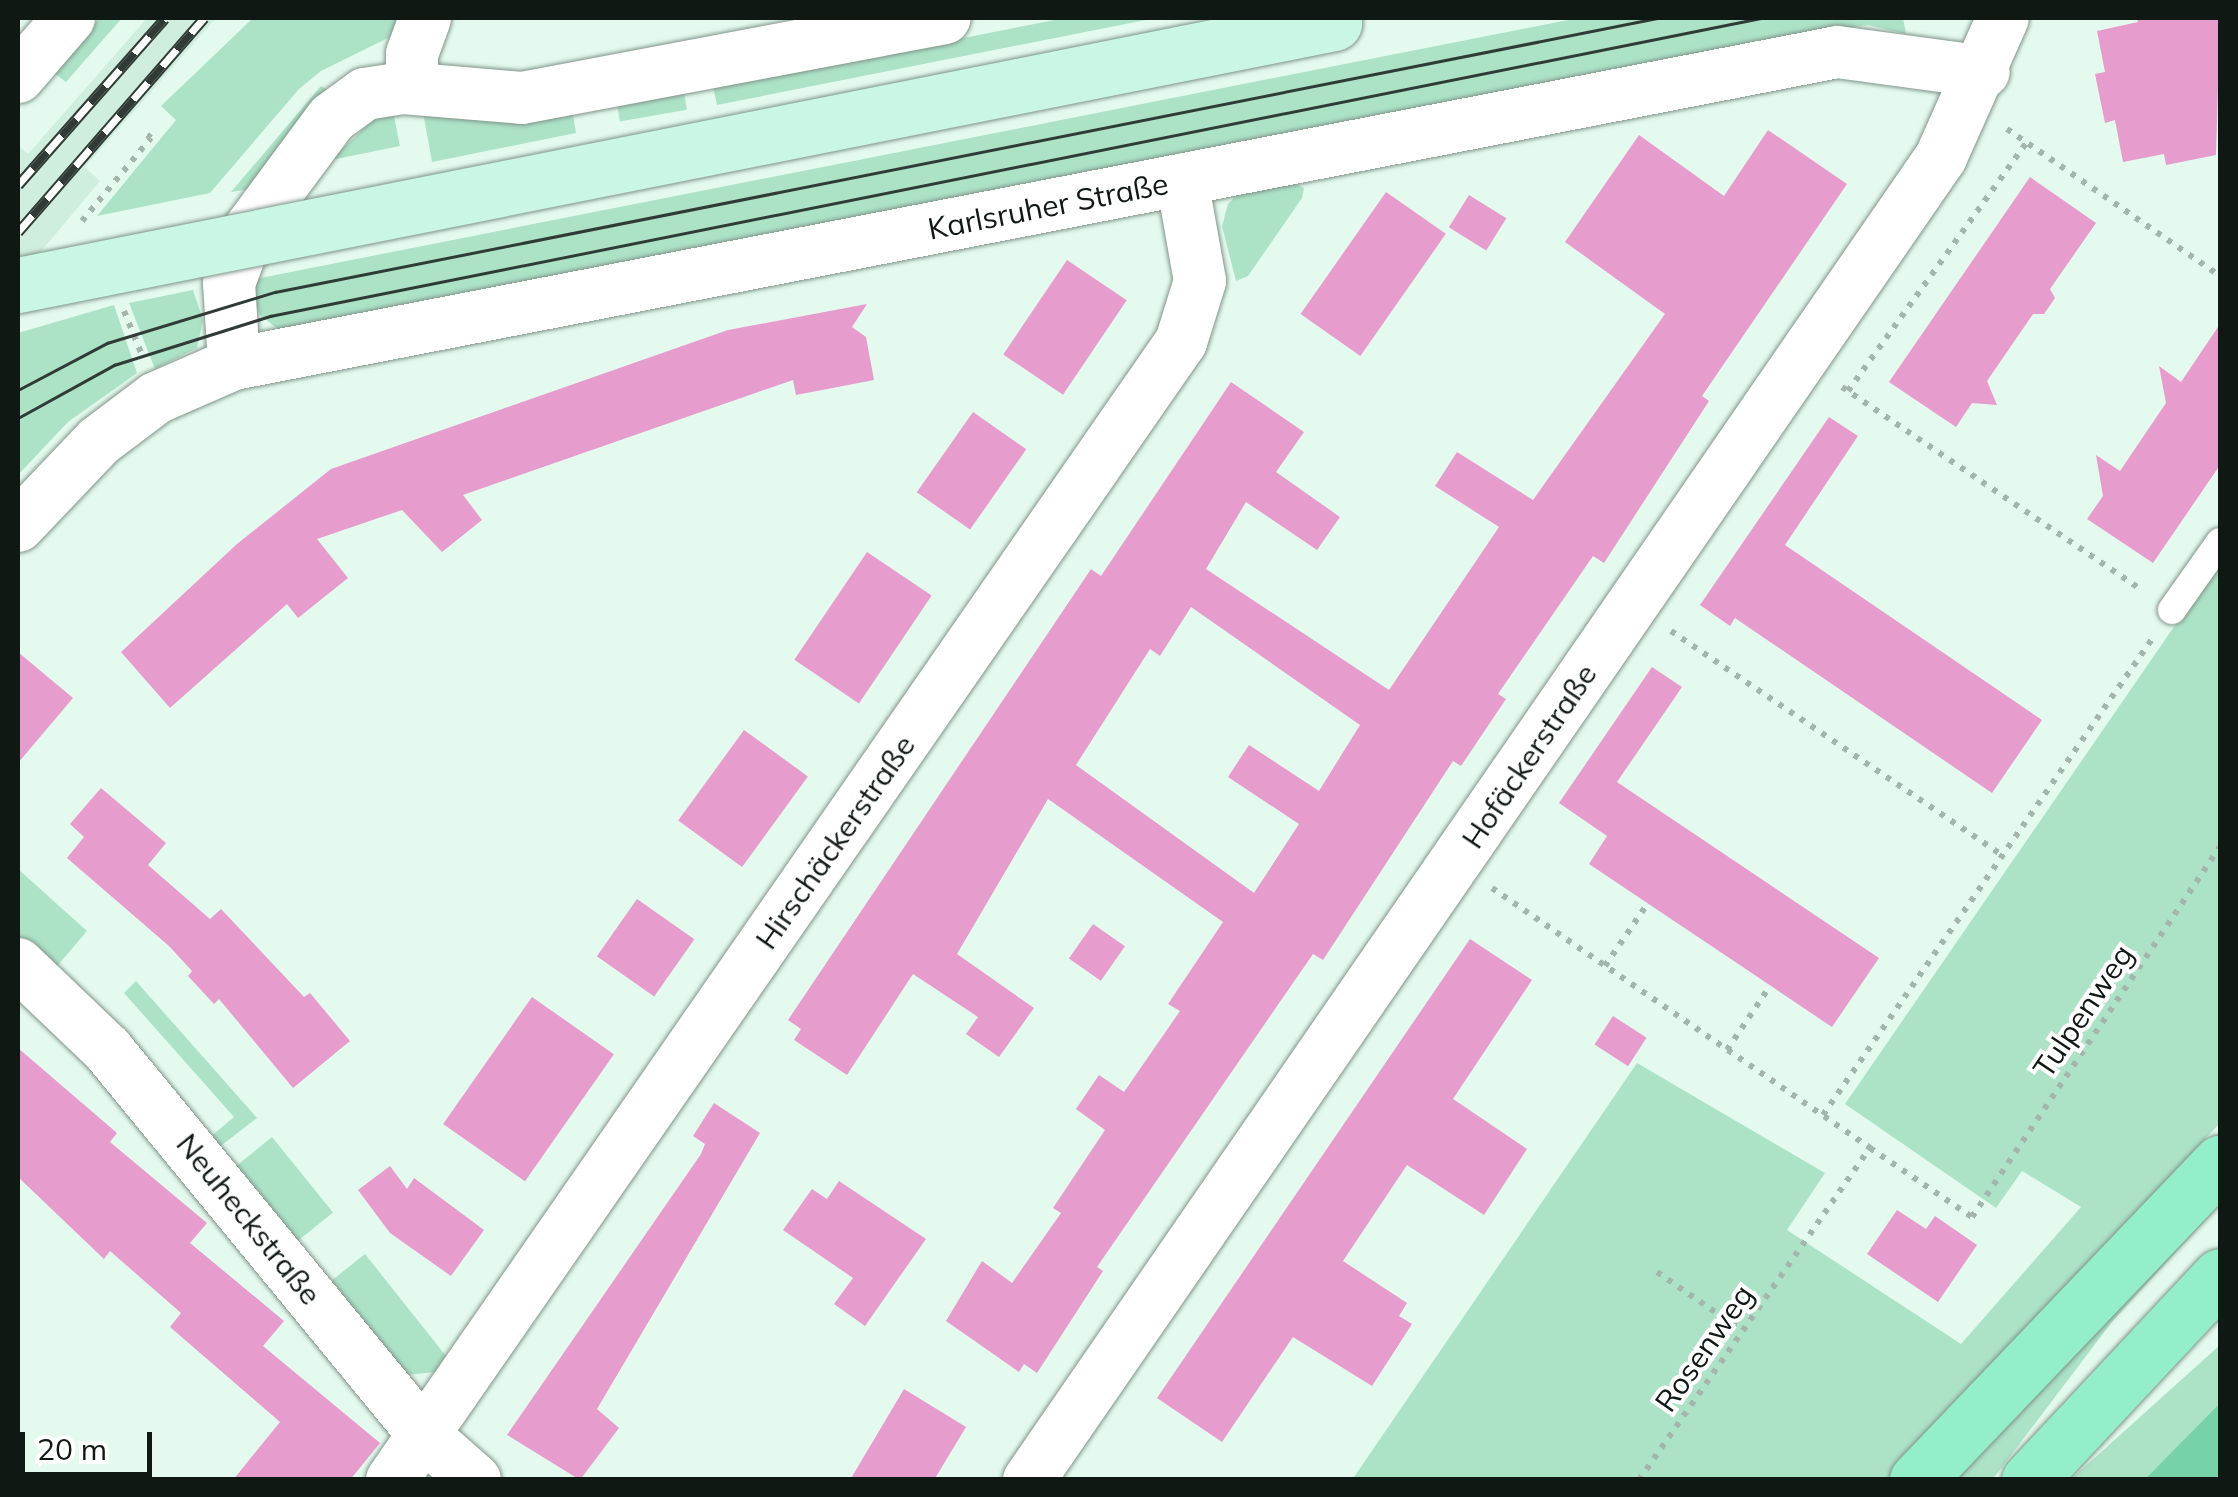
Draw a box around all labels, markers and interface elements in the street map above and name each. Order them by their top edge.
street label: Karlsruher Straße [925,165,1171,247]
street label: Hofäckerstraße [1454,657,1604,855]
street label: Hirschäckerstraße [748,728,922,956]
street label: Tulpenweg [2025,938,2141,1084]
street label: Neuheckstraße [169,1126,329,1312]
street label: Rosenweg [1647,1278,1761,1418]
scale bar [25,1412,158,1474]
text: 20 m [37,1430,107,1468]

